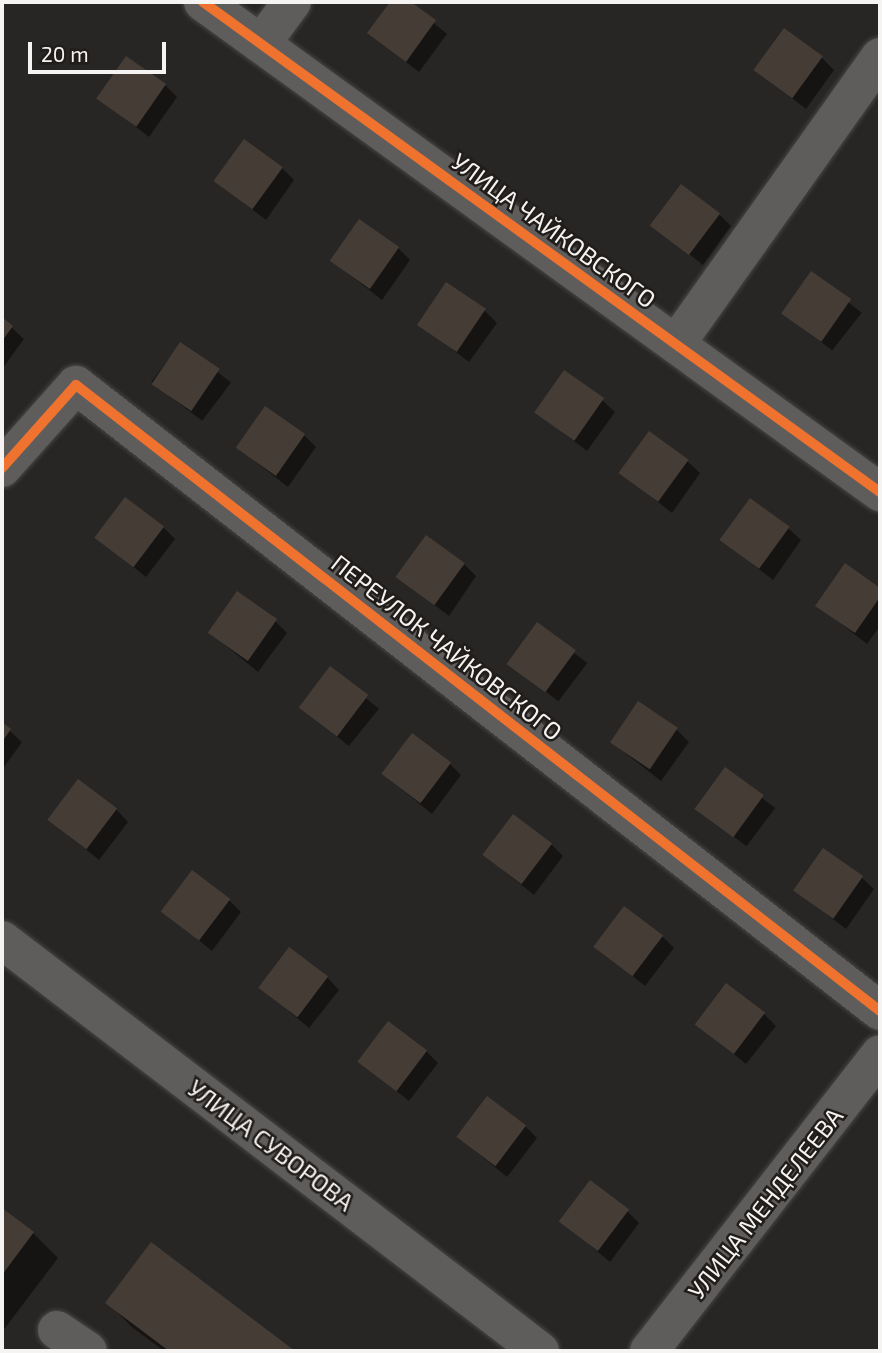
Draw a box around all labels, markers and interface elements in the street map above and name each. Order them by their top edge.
scale bar [32,28,170,72]
text: 20 m [41,41,89,66]
street label: УЛИЦА ЧАЙКОВСКОГО [446,146,662,314]
street label: ПЕРЕУЛОК ЧАЙКОВСКОГО [326,548,568,746]
street label: УЛИЦА СУВОРОВА [183,1073,359,1217]
street label: УЛИЦА МЕНДЕЛЕЕВА [681,1102,849,1304]

